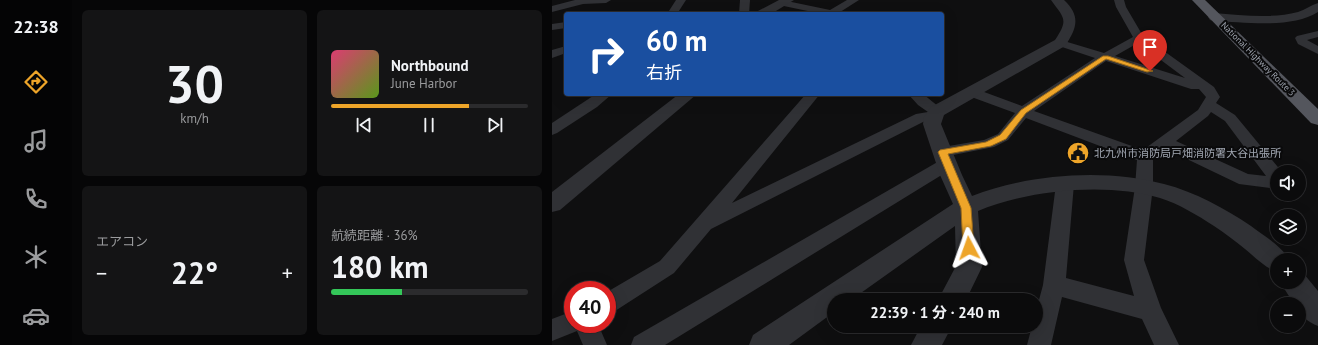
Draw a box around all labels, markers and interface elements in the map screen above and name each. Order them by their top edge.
text: 22:38 [13,15,59,38]
street label: National Highway Route 3 [1219,19,1298,98]
text: 60 m [646,22,707,59]
icon: right [580,28,632,80]
pin [1133,30,1167,71]
icon: arrive [1139,36,1161,58]
text: 30 [165,50,224,117]
text: Northbound [391,56,468,75]
text: 右折 [646,61,682,84]
icon: directions [22,68,50,96]
text: June Harbor [391,75,457,92]
text: km/h [180,110,209,127]
icon: previous [353,114,375,136]
icon: pause [418,114,440,136]
icon: next [484,114,506,136]
icon: music [22,127,50,155]
public building icon: 北九州市消防局戸畑消防署大谷出張所 [1065,140,1091,166]
place label: 北九州市消防局戸畑消防署大谷出張所 [1094,146,1282,160]
map controls [1270,165,1306,333]
button: sound [1270,165,1306,201]
icon: phone [22,185,50,213]
button: layers [1270,209,1306,245]
text: 航続距離 · 36% [331,227,418,244]
position arrow [948,227,990,269]
text: エアコン [96,233,148,250]
icon: climate [22,243,50,271]
text: 180 km [331,247,429,286]
text: 22° [171,253,218,292]
button: + [1270,253,1306,289]
text: − [96,259,107,287]
text: + [282,259,293,287]
speed limit sign: 40 [564,281,616,333]
button: − [1270,297,1306,333]
icon: car [22,302,50,330]
text: 22:39 · 1 分 · 240 m [870,303,1000,322]

